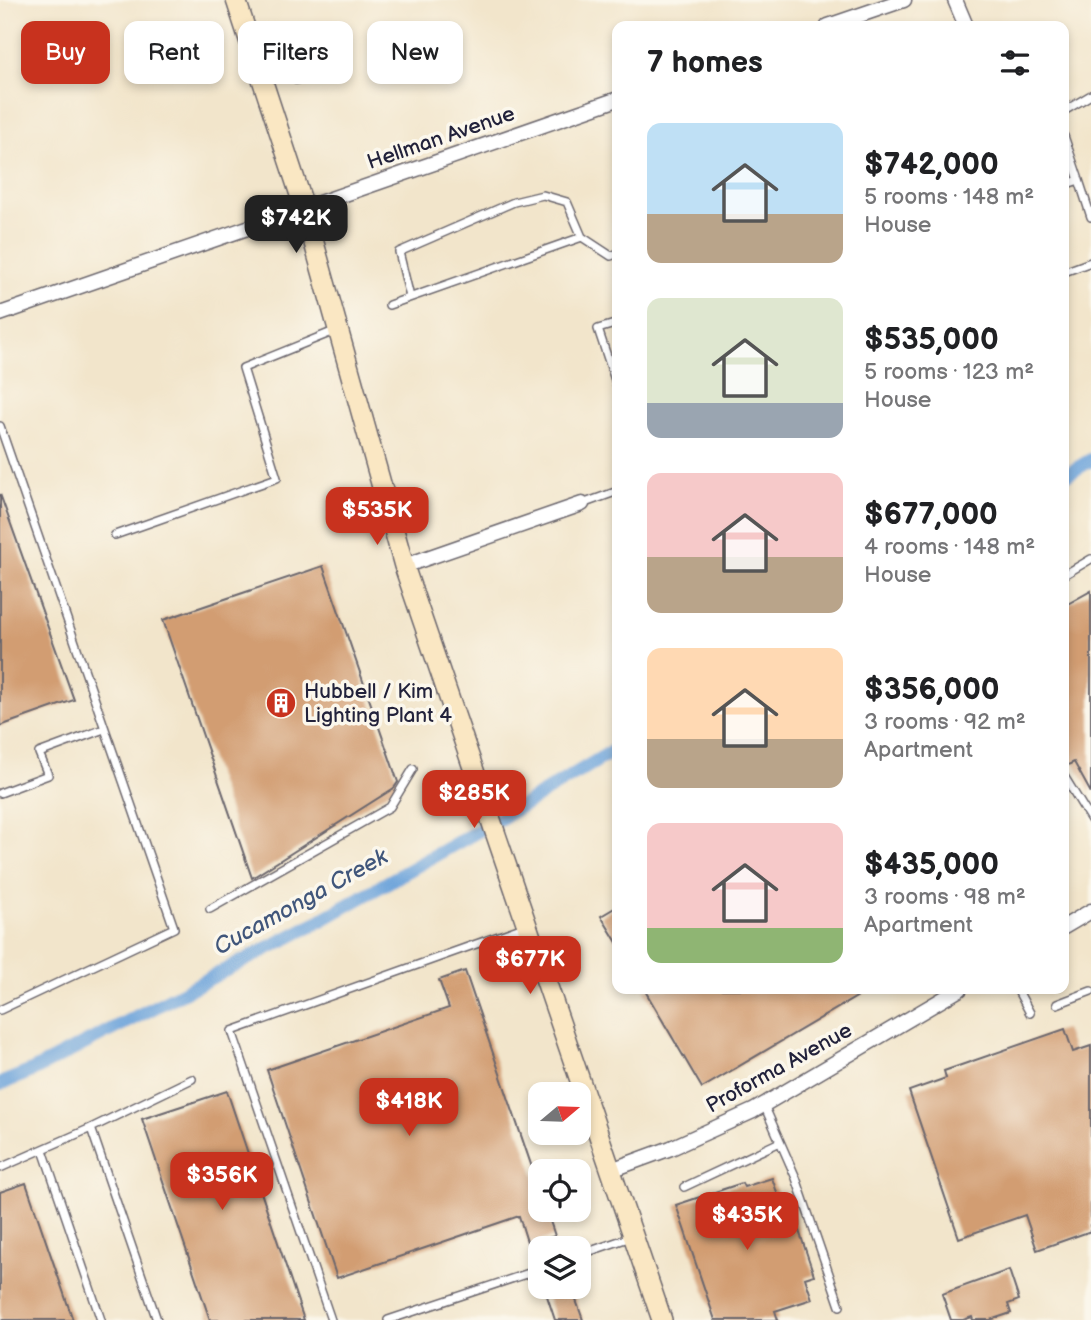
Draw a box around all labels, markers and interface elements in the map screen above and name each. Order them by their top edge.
chip: Buy [21,21,110,84]
chip: Rent [124,21,224,84]
chip: Filters [238,21,353,84]
chip: New [367,21,463,84]
icon: filters [996,44,1034,82]
text: 7 homes [647,45,763,81]
street label: Hellman Avenue [364,101,518,175]
text: $742,000 [864,147,999,183]
icon: home [703,151,787,235]
text: 5 rooms · 148 m² [864,183,1034,211]
pin: $742K [247,196,345,255]
text: $742K [261,204,331,232]
text: House [864,211,931,239]
text: $535,000 [864,322,999,358]
icon: home [703,326,787,410]
text: 5 rooms · 123 m² [864,358,1034,386]
text: House [864,386,931,414]
pin: $535K [328,488,426,547]
text: $535K [342,496,412,524]
text: $677,000 [864,497,998,533]
icon: home [703,501,787,585]
text: 4 rooms · 148 m² [864,533,1035,561]
text: House [864,561,931,589]
text: $356,000 [864,672,1000,708]
icon: home [703,676,787,760]
place label: Hubbell / Kim Lighting Plant 4 [304,679,452,728]
building icon: Hubbell / Kim Lighting Plant 4 [264,686,298,720]
text: 3 rooms · 92 m² [864,708,1026,736]
text: Apartment [864,736,973,764]
pin: $285K [425,770,523,830]
text: $285K [438,779,510,807]
water label: Cucamonga Creek [209,842,393,961]
text: $435,000 [864,847,999,883]
icon: home [703,851,787,935]
text: 3 rooms · 98 m² [864,883,1026,911]
text: Apartment [864,911,973,939]
pin: $677K [481,936,579,996]
text: $677K [495,945,565,973]
street label: Proforma Avenue [702,1018,856,1118]
pin: $418K [360,1078,458,1138]
north arrow [528,1082,592,1144]
map controls [528,1082,591,1299]
text: $418K [375,1087,443,1115]
pin: $356K [173,1152,271,1212]
button: locate [528,1159,591,1222]
text: $356K [186,1161,258,1189]
pin: $435K [698,1192,796,1252]
text: $435K [711,1201,783,1229]
button: layers [528,1236,591,1299]

